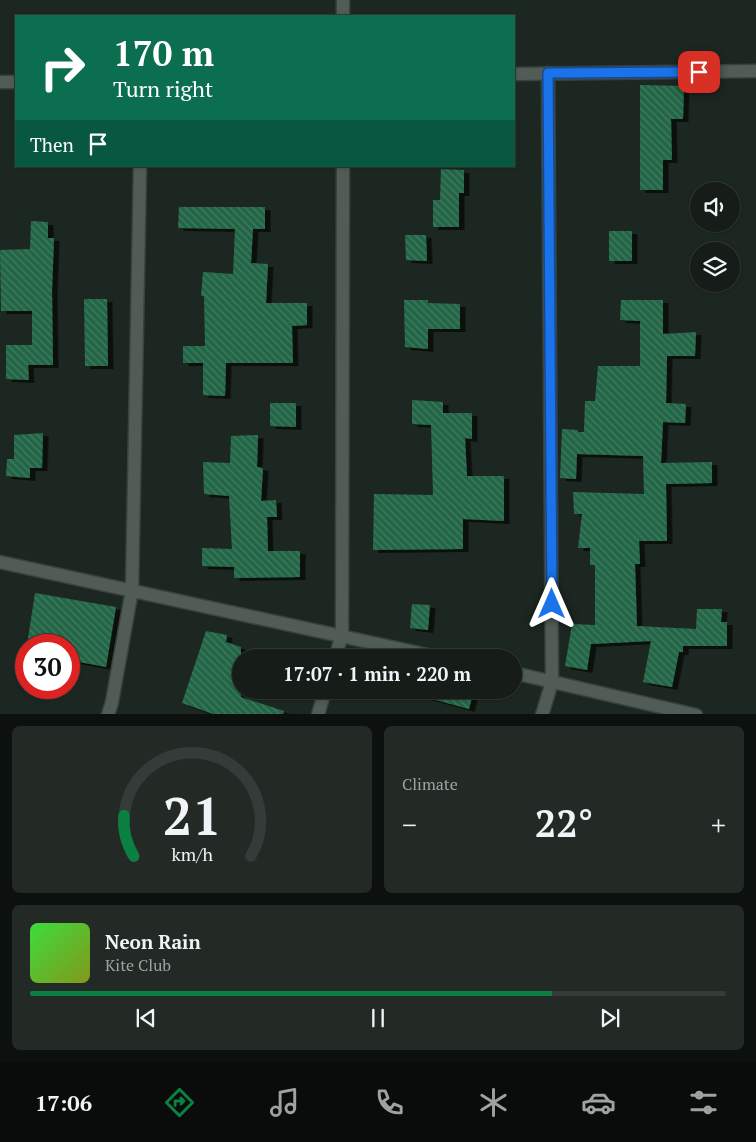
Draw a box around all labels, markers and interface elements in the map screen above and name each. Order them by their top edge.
text: 170 m [113,30,214,76]
icon: right [30,35,95,100]
pin [678,51,720,93]
icon: arrive [685,58,713,86]
text: Turn right [113,74,213,103]
icon: arrive [84,130,112,158]
text: Then [30,132,74,157]
map controls [690,182,740,292]
button: sound [690,182,740,232]
button: layers [690,242,740,292]
position arrow [525,577,577,629]
speed limit sign: 30 [15,634,80,699]
text: 17:07 · 1 min · 220 m [283,661,471,686]
text: Climate [402,773,458,795]
text: 21 [163,781,221,850]
text: 22° [535,798,593,848]
text: − [402,806,417,843]
text: + [711,806,726,843]
text: km/h [171,842,213,866]
text: Neon Rain [105,929,201,954]
text: Kite Club [105,954,171,976]
icon: previous [132,1004,160,1032]
icon: pause [364,1004,392,1032]
icon: next [596,1004,624,1032]
icon: directions [162,1085,197,1120]
icon: music [267,1085,302,1120]
icon: phone [372,1085,407,1120]
icon: climate [476,1085,511,1120]
icon: car [581,1085,616,1120]
icon: filters [686,1085,721,1120]
text: 17:06 [35,1088,92,1117]

